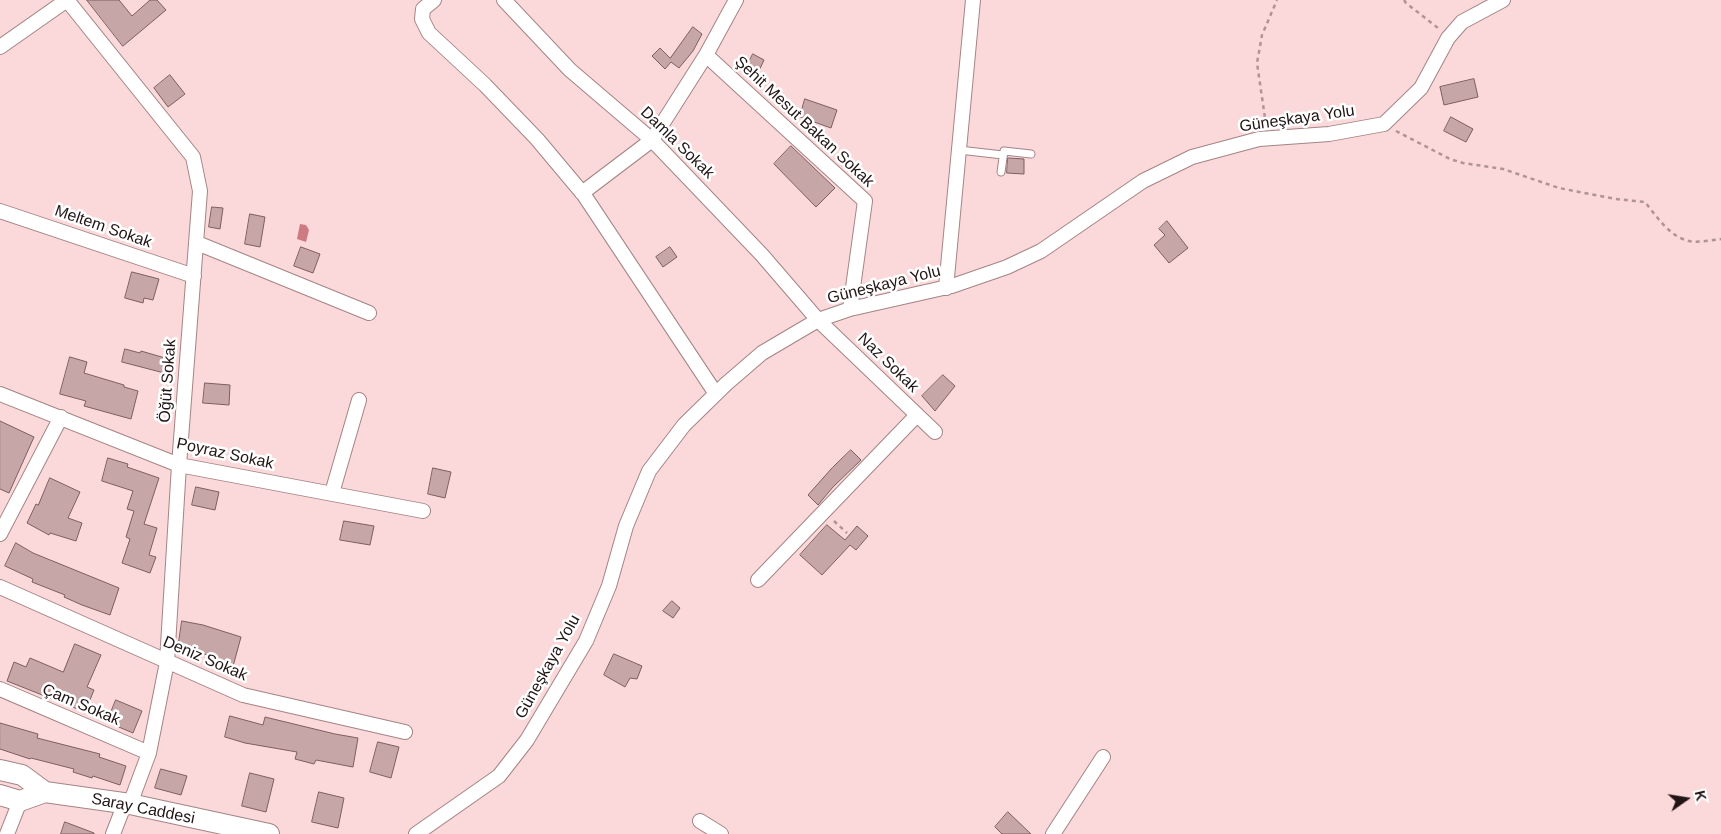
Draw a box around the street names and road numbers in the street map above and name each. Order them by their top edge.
street label: Şehit Mesut Bakan Sokak [730,53,878,191]
street label: Güneşkaya Yolu [1238,101,1356,137]
street label: Damla Sokak [636,103,718,183]
street label: Meltem Sokak [52,201,154,253]
street label: Güneşkaya Yolu [825,262,943,308]
street label: Naz Sokak [854,329,922,397]
street label: Öğüt Sokak [156,339,180,423]
street label: Poyraz Sokak [175,434,275,474]
street label: Güneşkaya Yolu [511,612,585,722]
street label: Deniz Sokak [160,633,250,685]
street label: Çam Sokak [39,680,123,730]
street label: Saray Caddesi [90,790,196,828]

